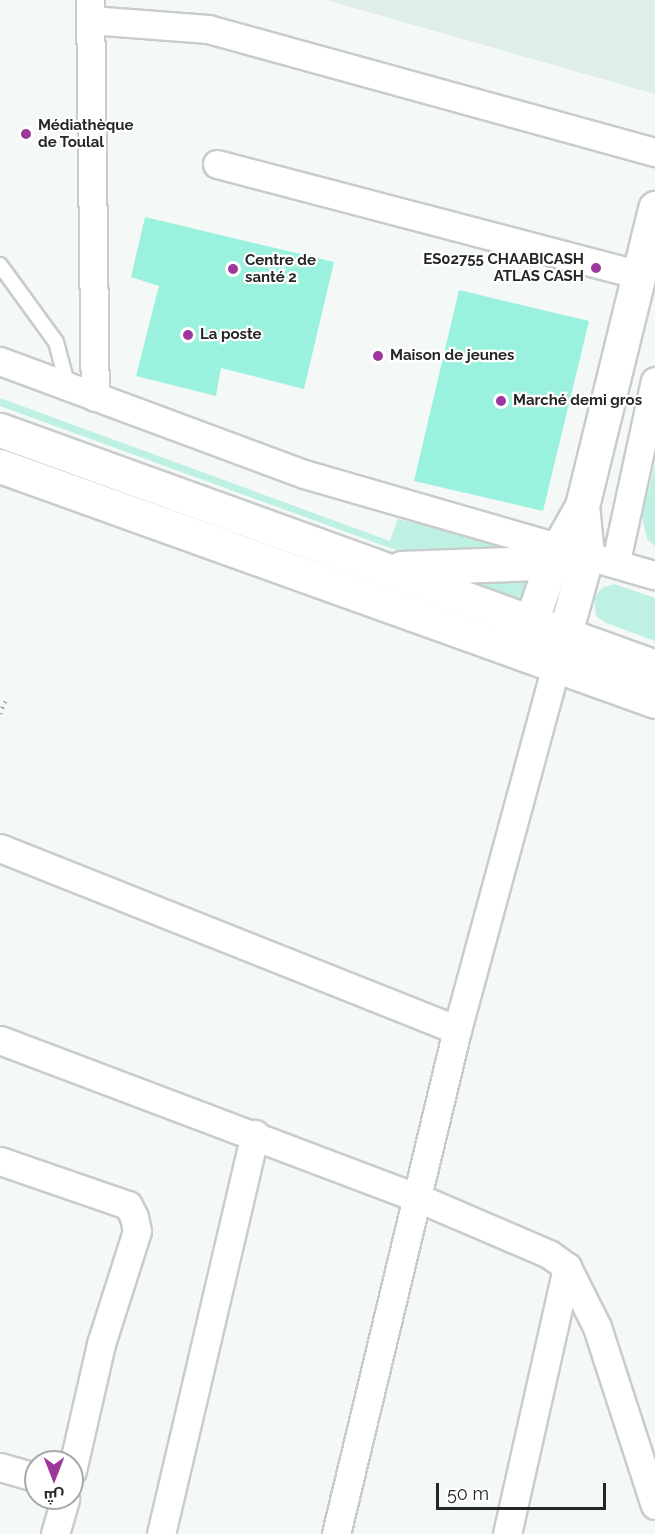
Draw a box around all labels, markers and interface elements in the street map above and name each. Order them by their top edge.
place label: Médiathèque de Toulal [38,116,133,151]
marker: Médiathèque de Toulal [19,127,33,141]
place label: ES02755 CHAABICASH ATLAS CASH [423,250,584,285]
place label: Centre de santé 2 [245,251,316,286]
marker: ES02755 CHAABICASH ATLAS CASH [589,261,603,275]
marker: Centre de santé 2 [226,262,240,276]
place label: La poste [200,326,262,344]
marker: La poste [181,328,195,342]
place label: Maison de jeunes [390,347,514,365]
marker: Maison de jeunes [371,349,385,363]
place label: Marché demi gros [513,392,642,410]
marker: Marché demi gros [494,394,508,408]
north arrow [24,1450,84,1510]
scale bar [439,1471,608,1509]
text: 50 m [447,1483,489,1504]
text: ش [44,1487,64,1506]

